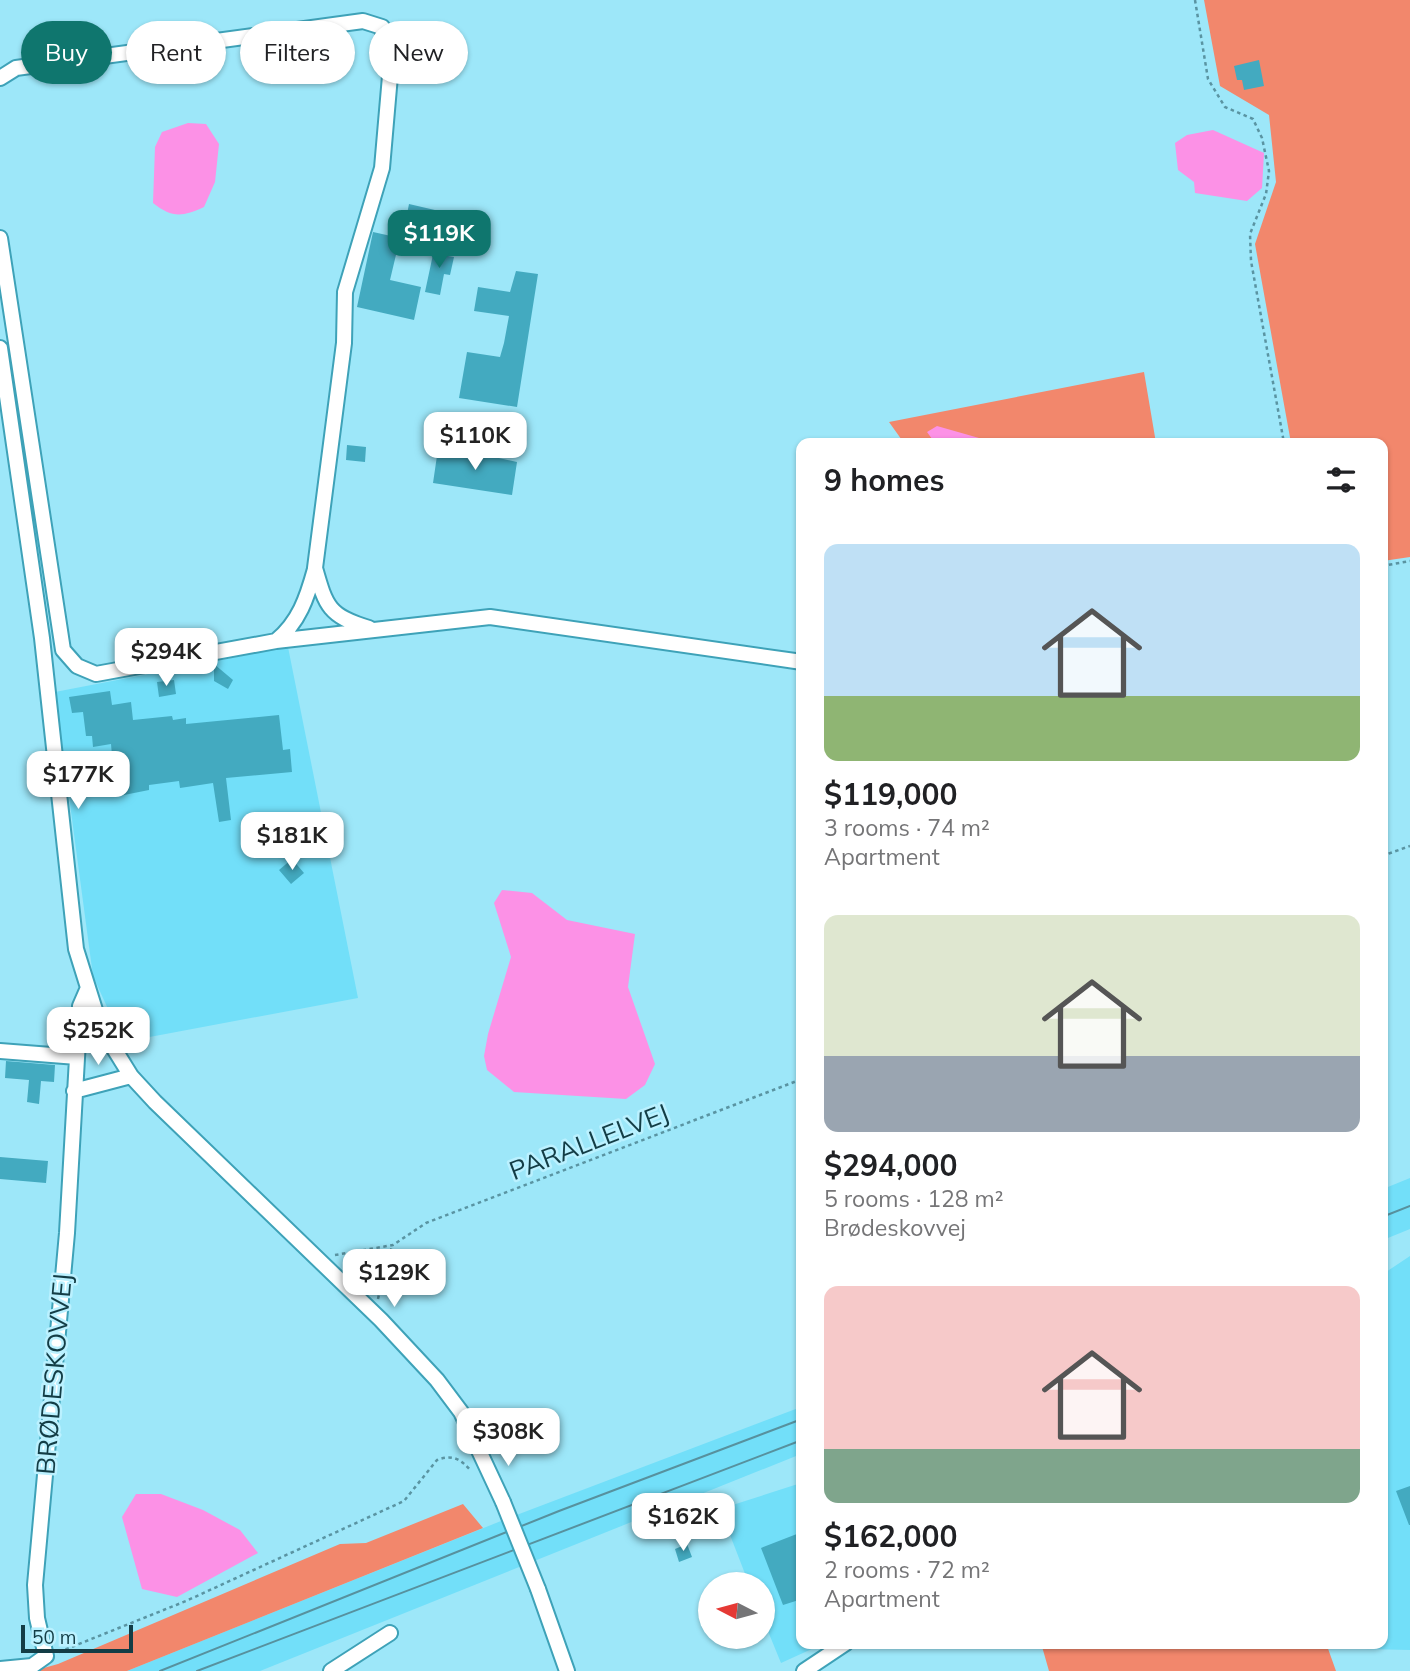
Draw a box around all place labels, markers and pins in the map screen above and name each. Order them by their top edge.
pin: $119K [390,210,488,270]
pin: $110K [426,412,524,472]
pin: $294K [117,628,215,688]
pin: $177K [29,752,127,811]
pin: $181K [243,812,341,872]
pin: $252K [49,1007,147,1067]
pin: $129K [345,1250,443,1309]
pin: $308K [459,1408,557,1468]
pin: $162K [634,1494,732,1553]

